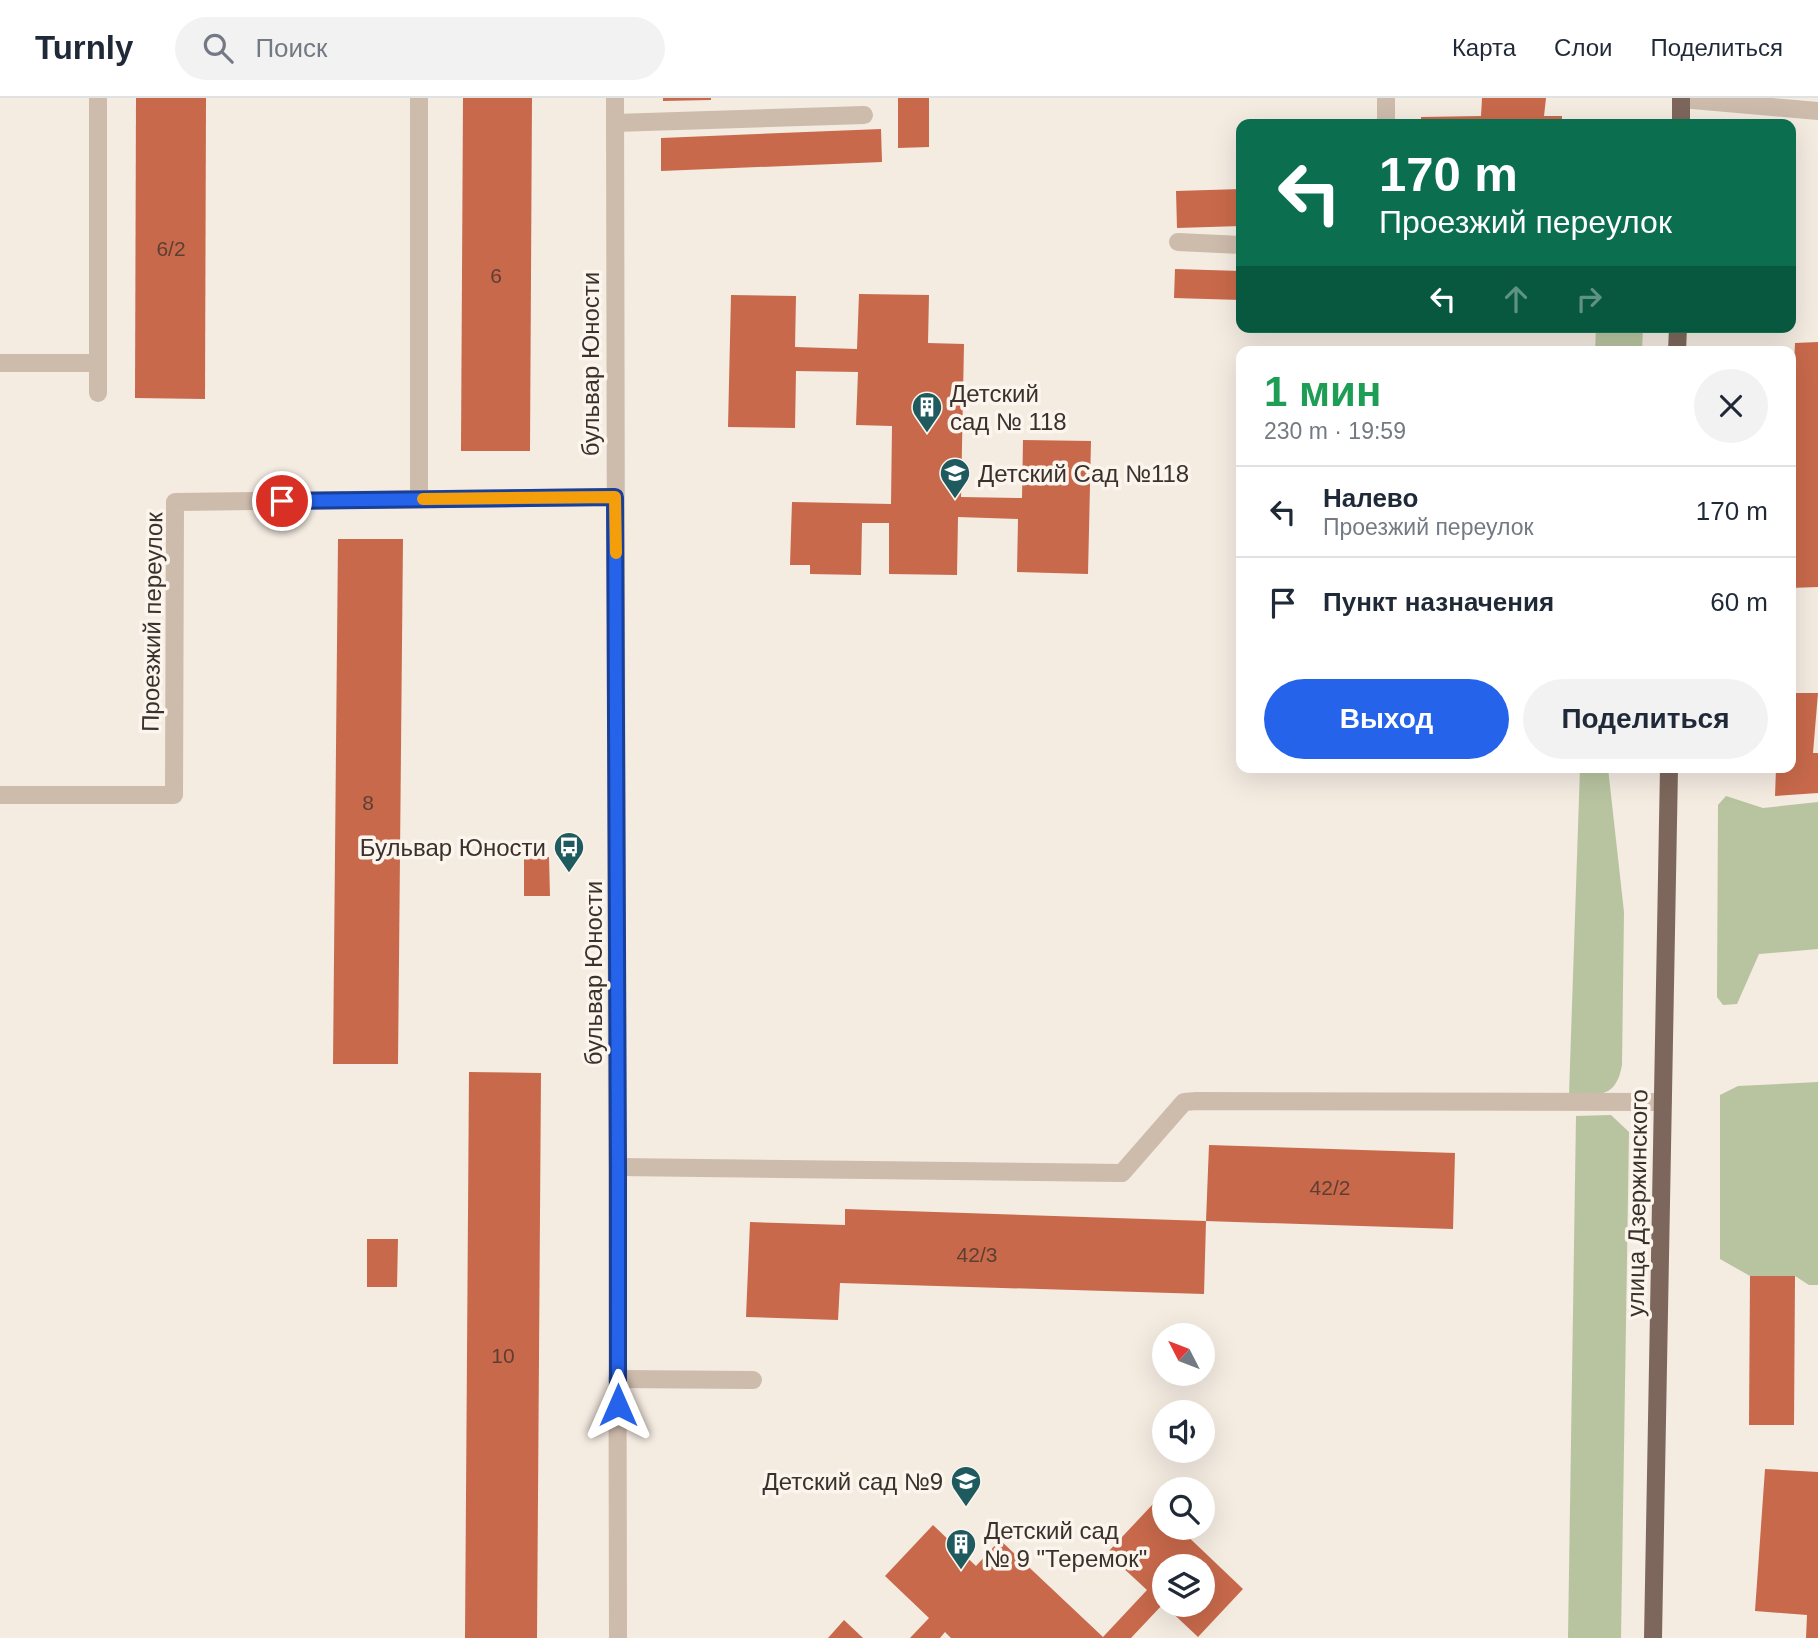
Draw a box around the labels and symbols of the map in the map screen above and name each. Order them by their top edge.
house number: 6/2 [156,237,186,260]
house number: 6 [490,264,502,287]
street label: бульвар Юности [577,272,604,456]
place label: Детский сад № 118 [950,380,1067,435]
building icon: Детский сад № 118 [910,390,944,434]
school or university icon: Детский Сад №118 [938,456,972,500]
place label: Детский Сад №118 [978,460,1189,487]
pin [252,471,312,531]
street label: Проезжий переулок [137,511,167,732]
house number: 8 [362,791,374,814]
bus stop icon: Бульвар Юности [552,830,586,874]
place label: Бульвар Юности [360,834,546,861]
street label: бульвар Юности [580,881,607,1065]
street label: улица Дзержинского [1622,1089,1652,1317]
house number: 42/2 [1310,1176,1350,1199]
house number: 42/3 [957,1243,997,1266]
north arrow [1152,1323,1214,1386]
house number: 10 [491,1344,515,1367]
position arrow [581,1368,655,1442]
school or university icon: Детский сад №9 [949,1464,983,1508]
place label: Детский сад №9 [762,1468,943,1495]
place label: Детский сад № 9 "Теремок" [984,1517,1147,1572]
building icon: Детский сад № 9 "Теремок" [944,1527,978,1571]

